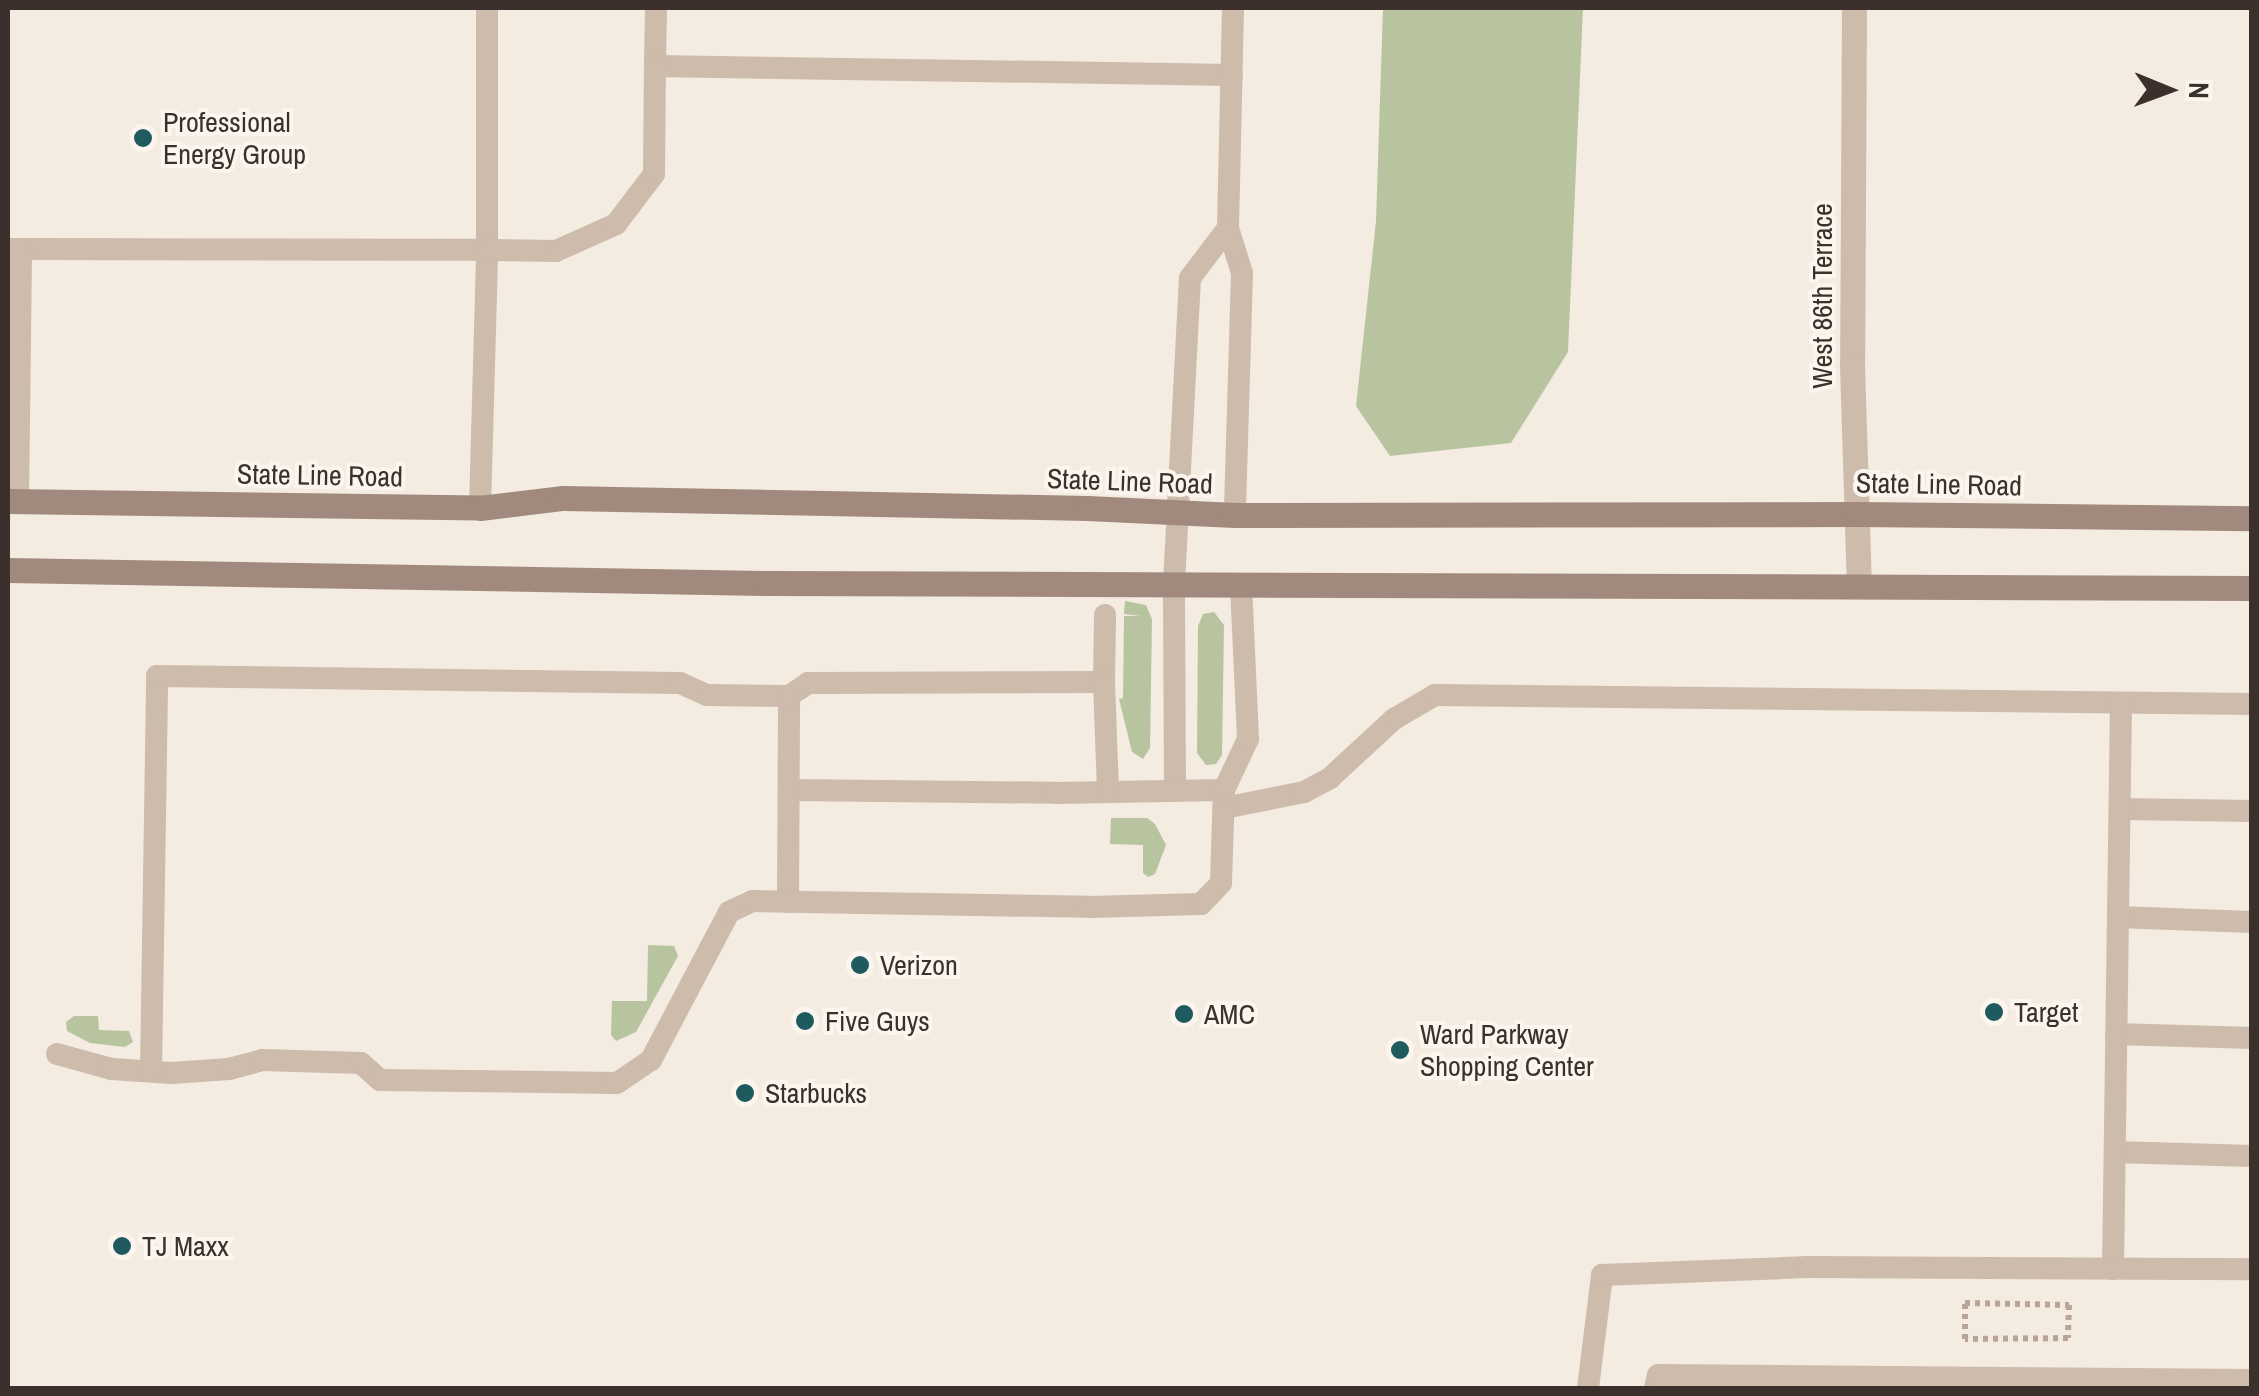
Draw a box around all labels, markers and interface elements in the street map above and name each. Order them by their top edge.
north arrow [2119,40,2219,140]
text: N [2180,82,2218,99]
place label: Professional Energy Group [163,105,306,171]
marker: Professional Energy Group [132,127,154,149]
street label: West 86th Terrace [1805,203,1839,389]
street label: State Line Road [237,457,403,493]
street label: State Line Road [1046,461,1214,501]
street label: State Line Road [1856,466,2022,502]
place label: Verizon [880,948,958,982]
marker: Verizon [849,954,871,976]
place label: Target [2014,995,2078,1029]
place label: AMC [1204,997,1255,1031]
marker: Target [1983,1001,2005,1023]
marker: AMC [1173,1003,1195,1025]
place label: Five Guys [825,1004,930,1038]
marker: Five Guys [794,1010,816,1032]
place label: Ward Parkway Shopping Center [1420,1017,1594,1083]
marker: Ward Parkway Shopping Center [1389,1039,1411,1061]
place label: Starbucks [765,1076,867,1110]
marker: Starbucks [734,1082,756,1104]
place label: TJ Maxx [142,1229,229,1263]
marker: TJ Maxx [111,1235,133,1257]

